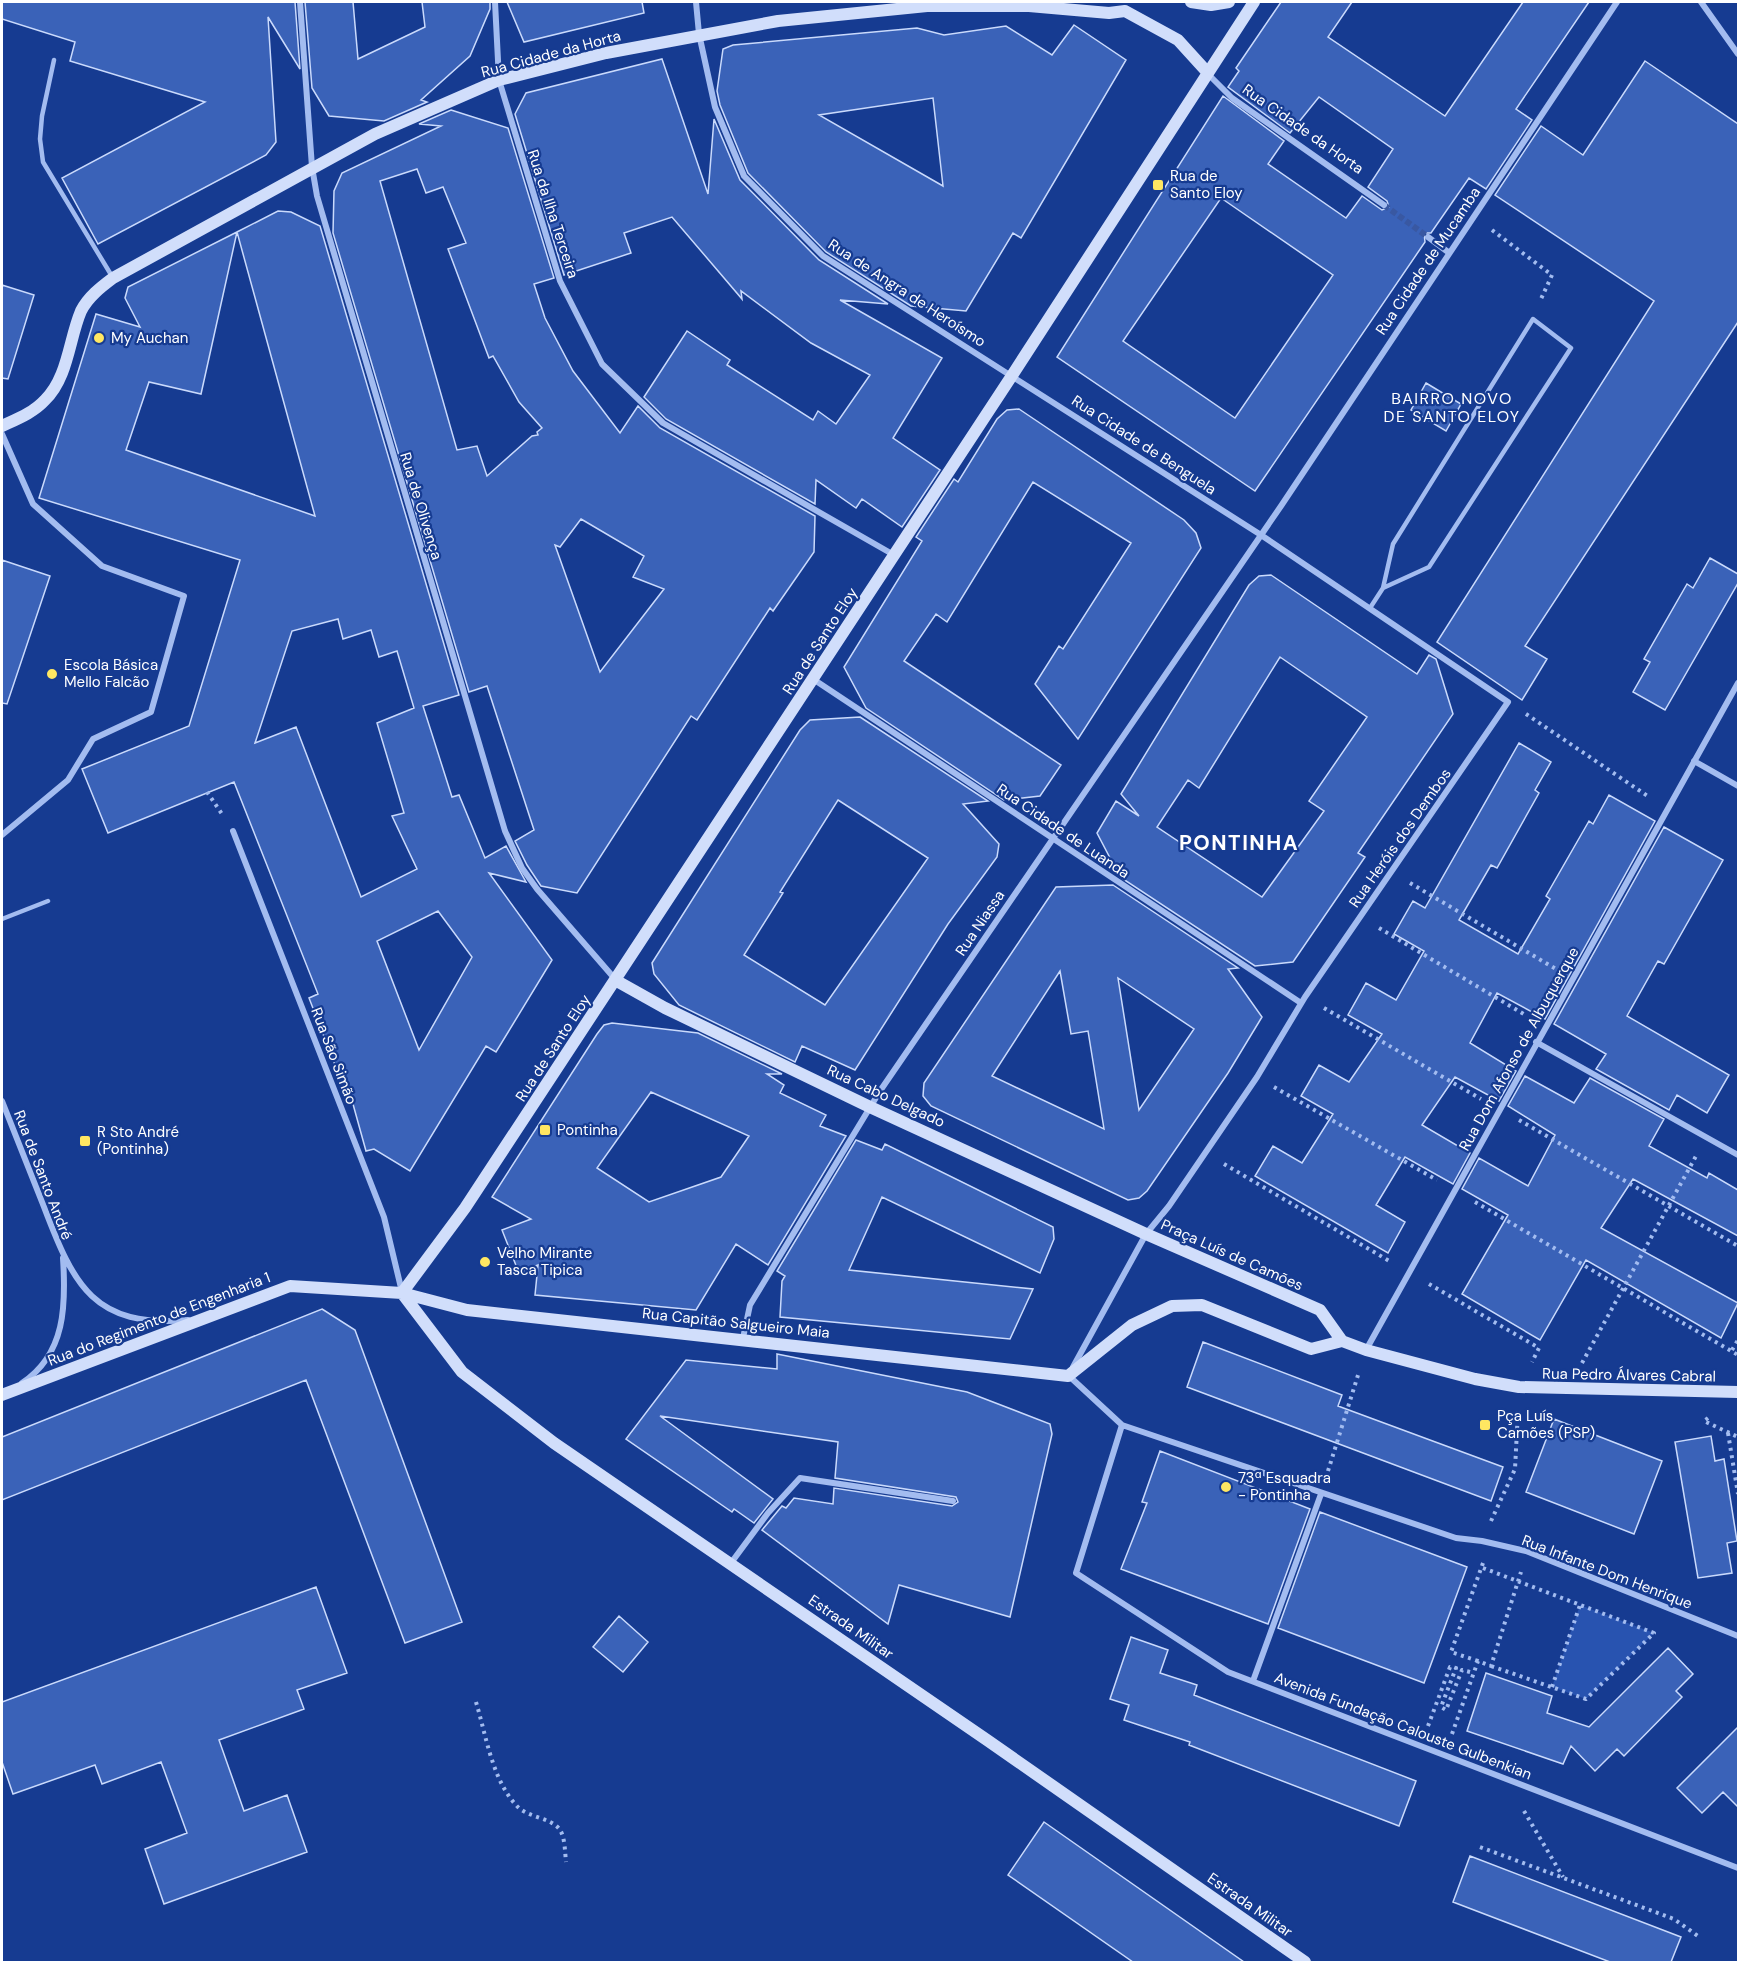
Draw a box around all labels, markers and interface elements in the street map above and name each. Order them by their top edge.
street label: Rua Cidade da Horta [479,26,623,82]
street label: Rua Cidade da Horta [1238,80,1368,178]
street label: Rua da Ilha Terceira [523,147,583,281]
place label: Rua de Santo Eloy [1170,166,1243,203]
marker: Rua de Santo Eloy [1151,178,1165,192]
street label: Rua Cidade de Mucamba [1371,183,1485,339]
street label: Rua de Angra de Heroísmo [824,234,990,352]
place label: My Auchan [111,328,188,348]
marker: My Auchan [92,331,106,345]
district label: BAIRRO NOVO DE SANTO ELOY [1383,388,1521,427]
street label: Rua Cidade de Benguela [1068,391,1220,499]
street label: Rua de Olivença [395,450,447,562]
street label: Rua de Santo Eloy [778,583,863,698]
place label: Escola Básica Mello Falcão [64,655,158,692]
marker: Escola Básica Mello Falcão [45,667,59,681]
street label: Rua Heróis dos Dembos [1344,764,1456,912]
street label: Rua Cidade de Luanda [993,779,1133,883]
district label: PONTINHA [1179,829,1299,857]
street label: Rua Niassa [951,886,1009,960]
street label: Rua Dom Afonso de Albuquerque [1454,943,1584,1155]
street label: Rua de Santo Eloy [511,990,596,1105]
street label: Rua São Simão [306,1005,362,1107]
street label: Rua Cabo Delgado [824,1060,948,1132]
street label: Rua de Santo André [9,1107,77,1243]
place label: Pontinha [557,1120,618,1140]
place label: R Sto André (Pontinha) [97,1122,179,1159]
marker: Pontinha [538,1123,552,1137]
marker: R Sto André (Pontinha) [78,1134,92,1148]
street label: Praça Luís de Camões [1158,1215,1306,1295]
place label: Velho Mirante Tasca Tipica [497,1243,592,1280]
marker: Velho Mirante Tasca Tipica [478,1255,492,1269]
street label: Rua do Regimento de Engenharia 1 [45,1267,273,1371]
street label: Rua Capitão Salgueiro Maia [641,1303,831,1343]
street label: Rua Pedro Álvares Cabral [1542,1363,1716,1387]
place label: Pça Luís Camões (PSP) [1497,1406,1595,1443]
marker: Pça Luís Camões (PSP) [1478,1418,1492,1432]
place label: 73ª Esquadra - Pontinha [1238,1468,1331,1505]
marker: 73ª Esquadra - Pontinha [1219,1480,1233,1494]
street label: Rua Infante Dom Henrique [1519,1530,1695,1614]
street label: Estrada Militar [804,1590,898,1664]
street label: Avenida Fundação Calouste Gulbenkian [1271,1668,1535,1784]
street label: Estrada Militar [1203,1868,1297,1942]

